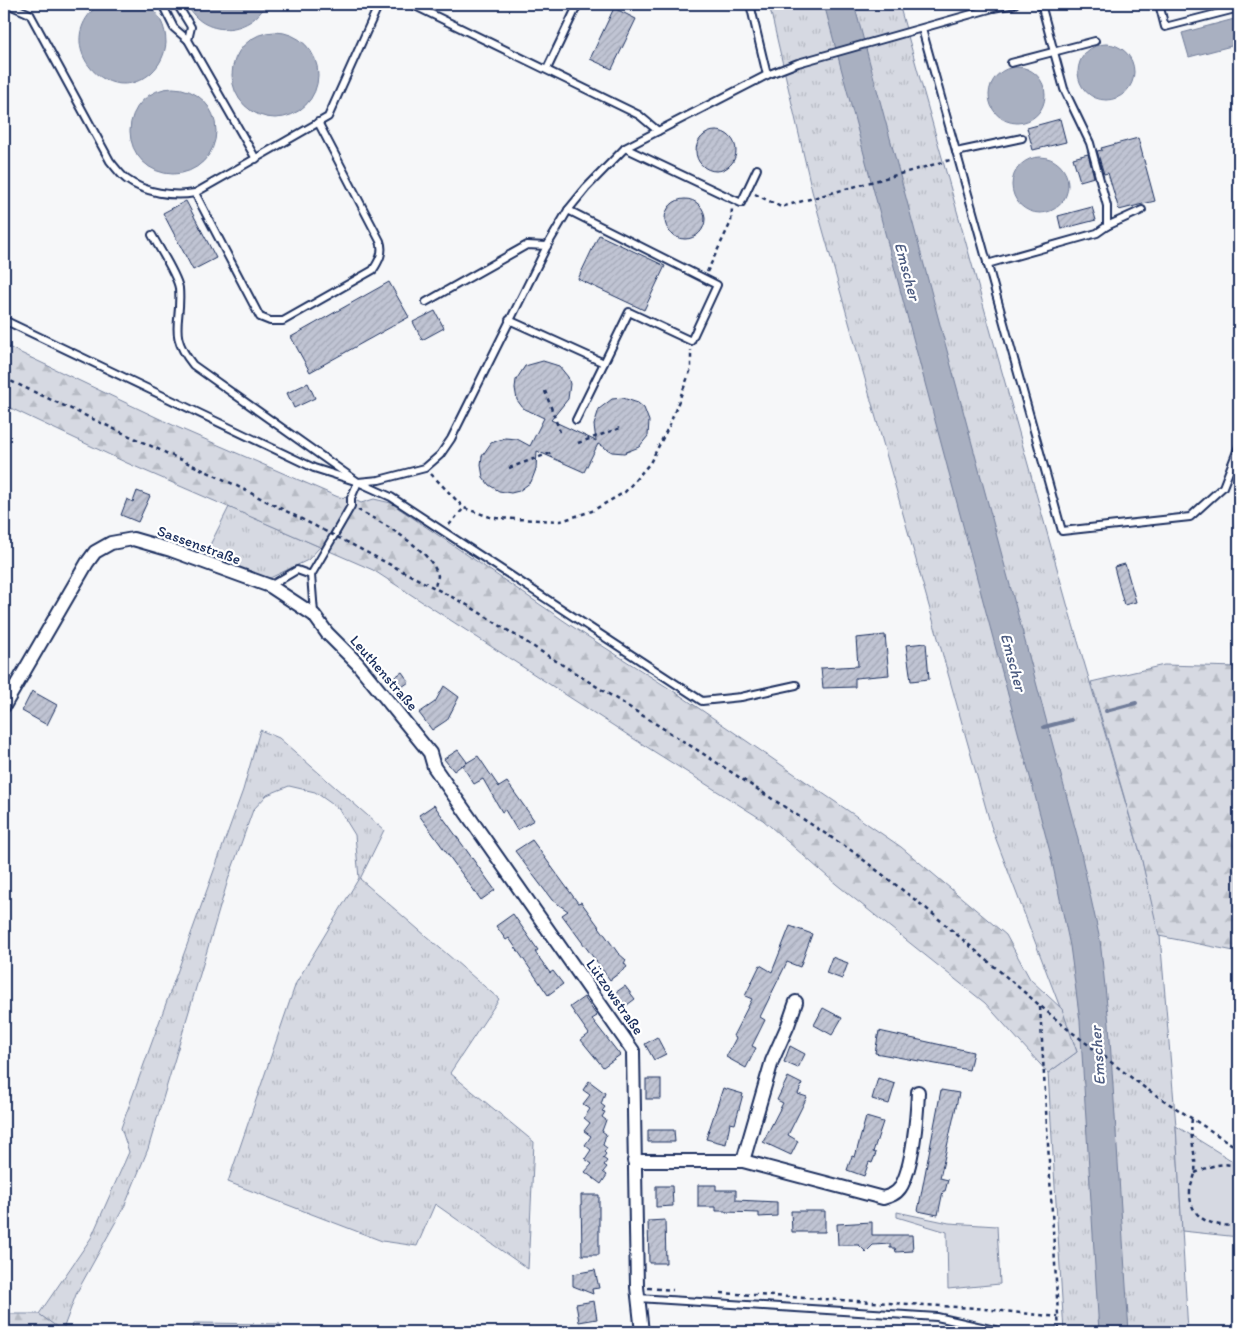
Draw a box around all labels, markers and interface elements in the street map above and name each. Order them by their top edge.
water label: Emscher [891,240,925,304]
street label: Sassenstraße [155,522,243,568]
street label: Leuthenstraße [346,631,422,715]
water label: Emscher [997,631,1031,695]
street label: Lützowstraße [582,956,648,1038]
water label: Emscher [1086,1024,1109,1086]

